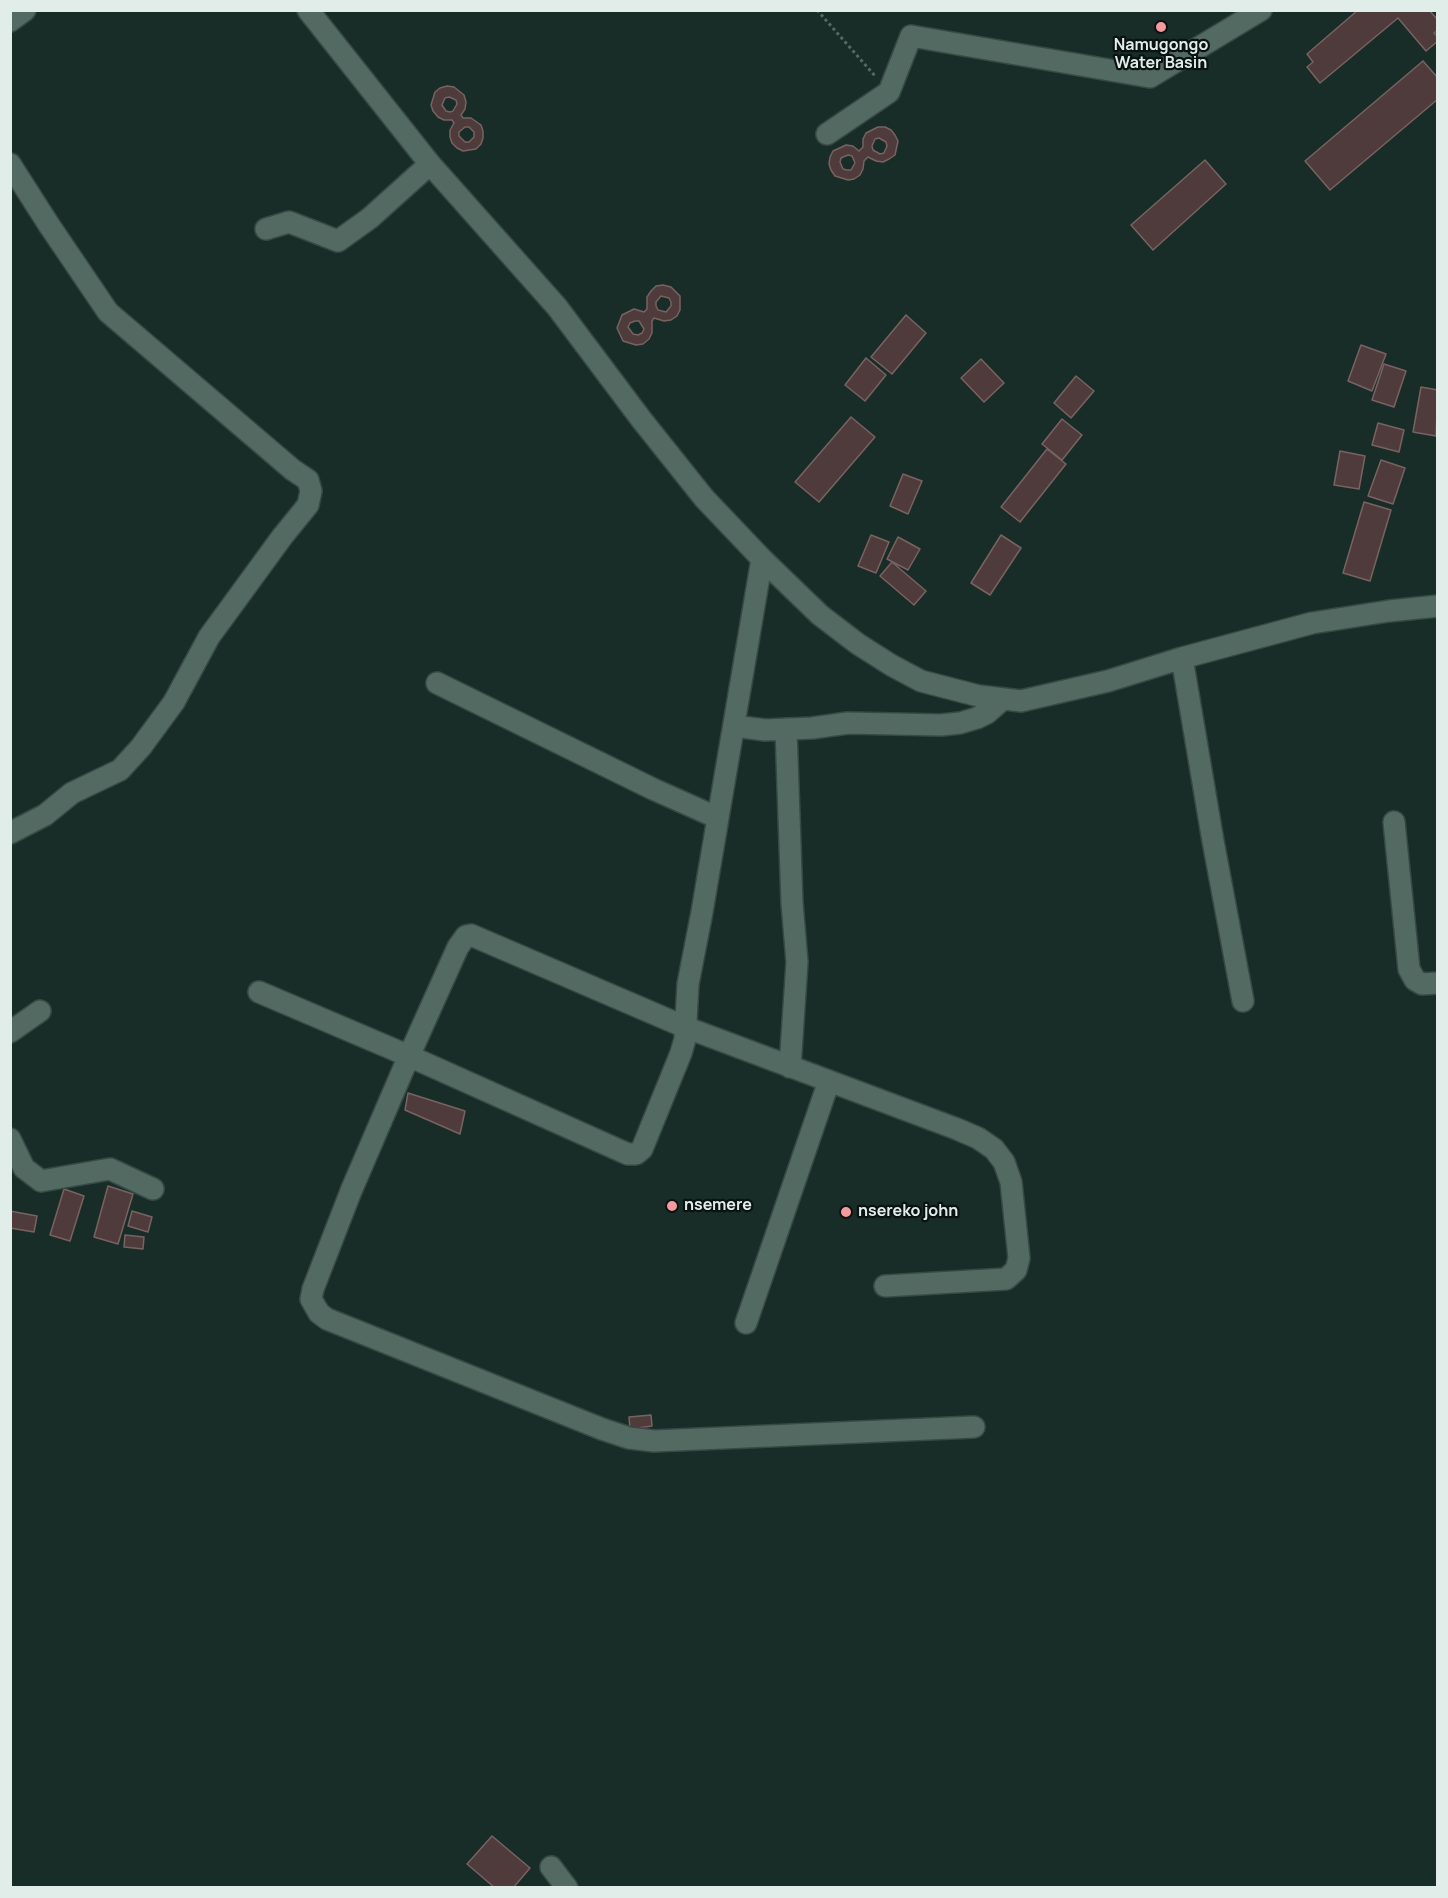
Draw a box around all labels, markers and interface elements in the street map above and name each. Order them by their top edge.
marker: Namugongo Water Basin [1154,20,1168,34]
place label: Namugongo Water Basin [1114,36,1208,74]
place label: nsemere [684,1196,752,1216]
marker: nsemere [665,1199,679,1213]
place label: nsereko john [858,1202,958,1222]
marker: nsereko john [839,1205,853,1219]

